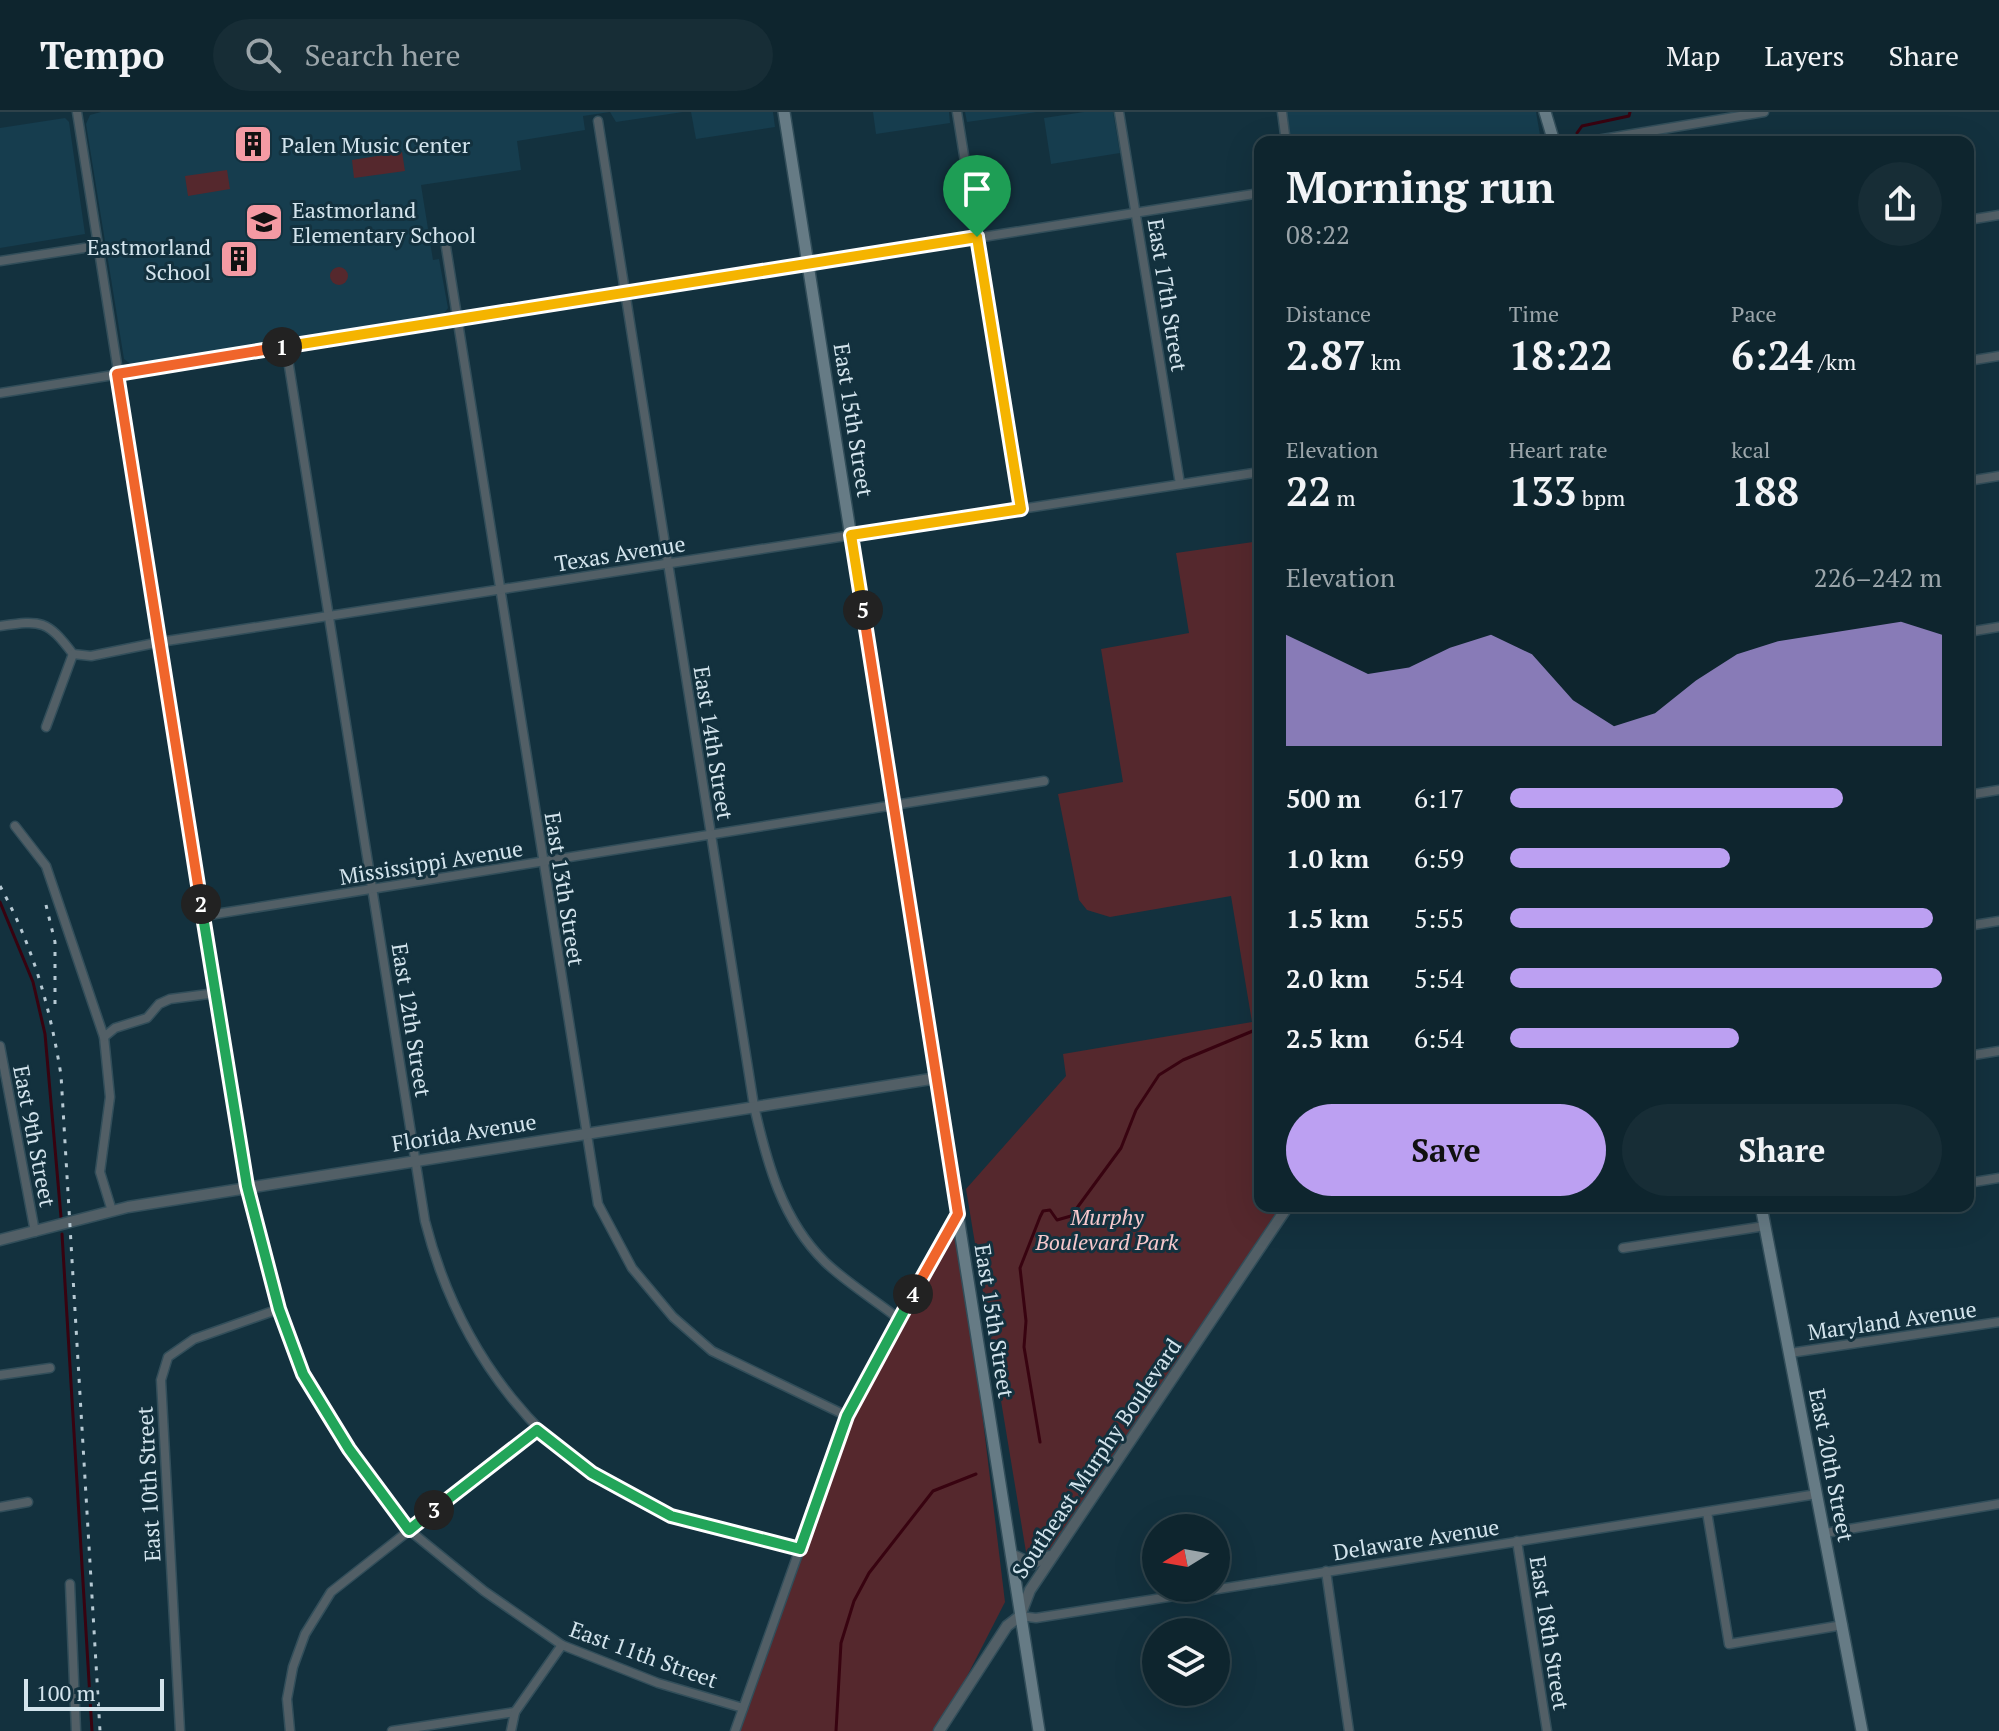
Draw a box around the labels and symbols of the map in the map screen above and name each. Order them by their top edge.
building icon: Palen Music Center [232,123,274,165]
place label: Palen Music Center [281,130,471,159]
pin [943,155,1011,237]
place label: Eastmorland Elementary School [292,195,476,249]
school or university icon: Eastmorland Elementary School [243,201,285,243]
street label: East 17th Street [1142,216,1194,374]
place label: Eastmorland School [87,232,211,286]
building icon: Eastmorland School [218,238,260,280]
pin: 1 [262,327,302,367]
street label: East 15th Street [828,341,880,499]
street label: Texas Avenue [553,528,687,578]
pin: 5 [843,590,883,630]
street label: East 14th Street [688,664,740,822]
street label: East 13th Street [539,810,591,968]
street label: Mississippi Avenue [337,833,525,891]
pin: 2 [181,884,221,924]
street label: East 12th Street [386,941,438,1099]
street label: East 9th Street [7,1063,63,1209]
street label: Florida Avenue [390,1106,538,1158]
park label: Murphy Boulevard Park [1035,1202,1179,1256]
street label: East 15th Street [969,1242,1021,1400]
pin: 4 [893,1274,933,1314]
street label: Maryland Avenue [1806,1294,1978,1346]
street label: Southeast Murphy Boulevard [1005,1332,1187,1584]
street label: East 20th Street [1803,1386,1861,1544]
street label: East 10th Street [129,1406,167,1562]
pin: 3 [414,1490,454,1530]
street label: Delaware Avenue [1331,1512,1501,1566]
north arrow [1142,1514,1230,1602]
street label: East 18th Street [1524,1554,1576,1712]
street label: East 11th Street [566,1614,722,1694]
scale bar [24,1675,164,1711]

